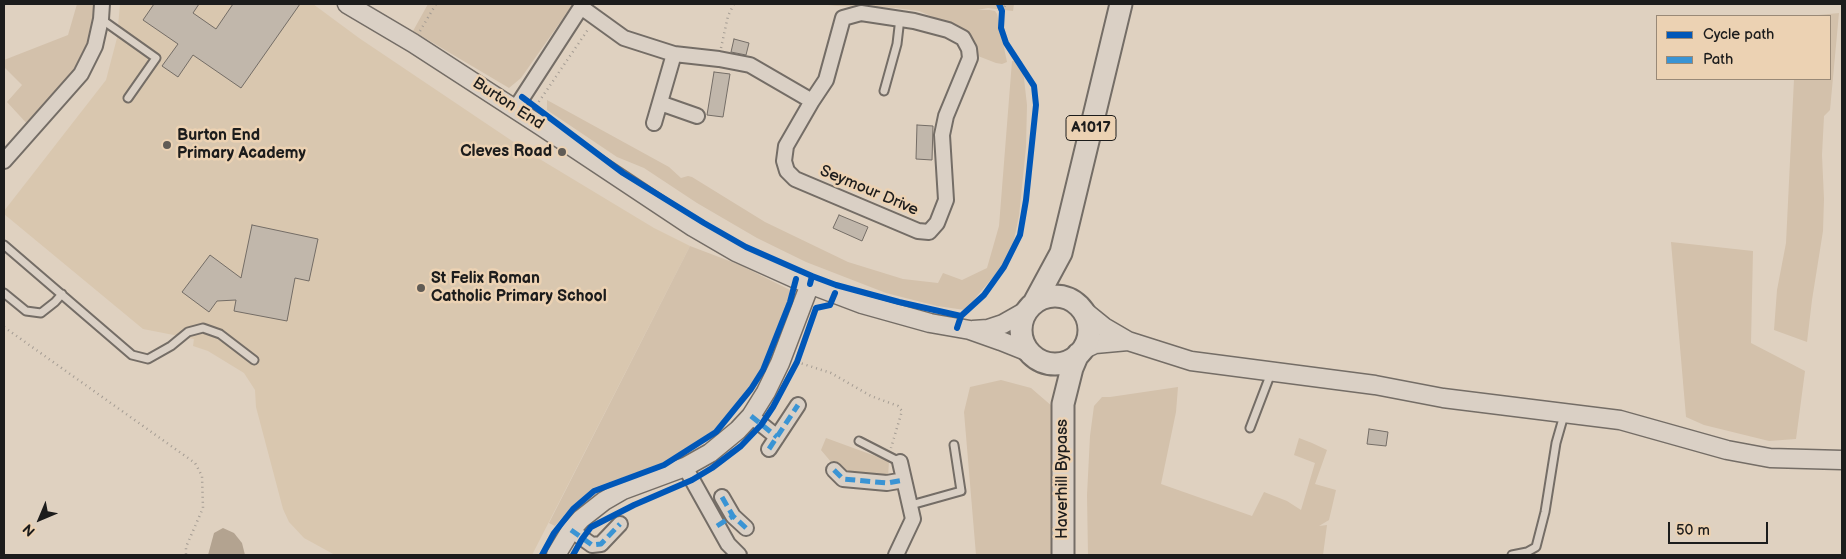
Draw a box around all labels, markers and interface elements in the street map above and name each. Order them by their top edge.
legend [1656,15,1831,80]
text: Cycle path [1703,25,1774,44]
text: Path [1703,50,1733,69]
street label: Burton End [469,74,547,134]
road number: A1017 [1066,116,1116,140]
place label: Burton End Primary Academy [177,126,306,164]
marker: Burton End Primary Academy [161,139,173,151]
place label: Cleves Road [460,142,552,162]
marker: Cleves Road [556,146,568,158]
street label: Seymour Drive [817,162,921,220]
place label: St Felix Roman Catholic Primary School [431,269,607,307]
marker: St Felix Roman Catholic Primary School [415,282,427,294]
street label: Haverhill Bypass [1053,419,1073,539]
north arrow [15,494,65,544]
scale bar [1671,512,1771,544]
text: N [19,520,39,540]
text: 50 m [1676,521,1710,540]

